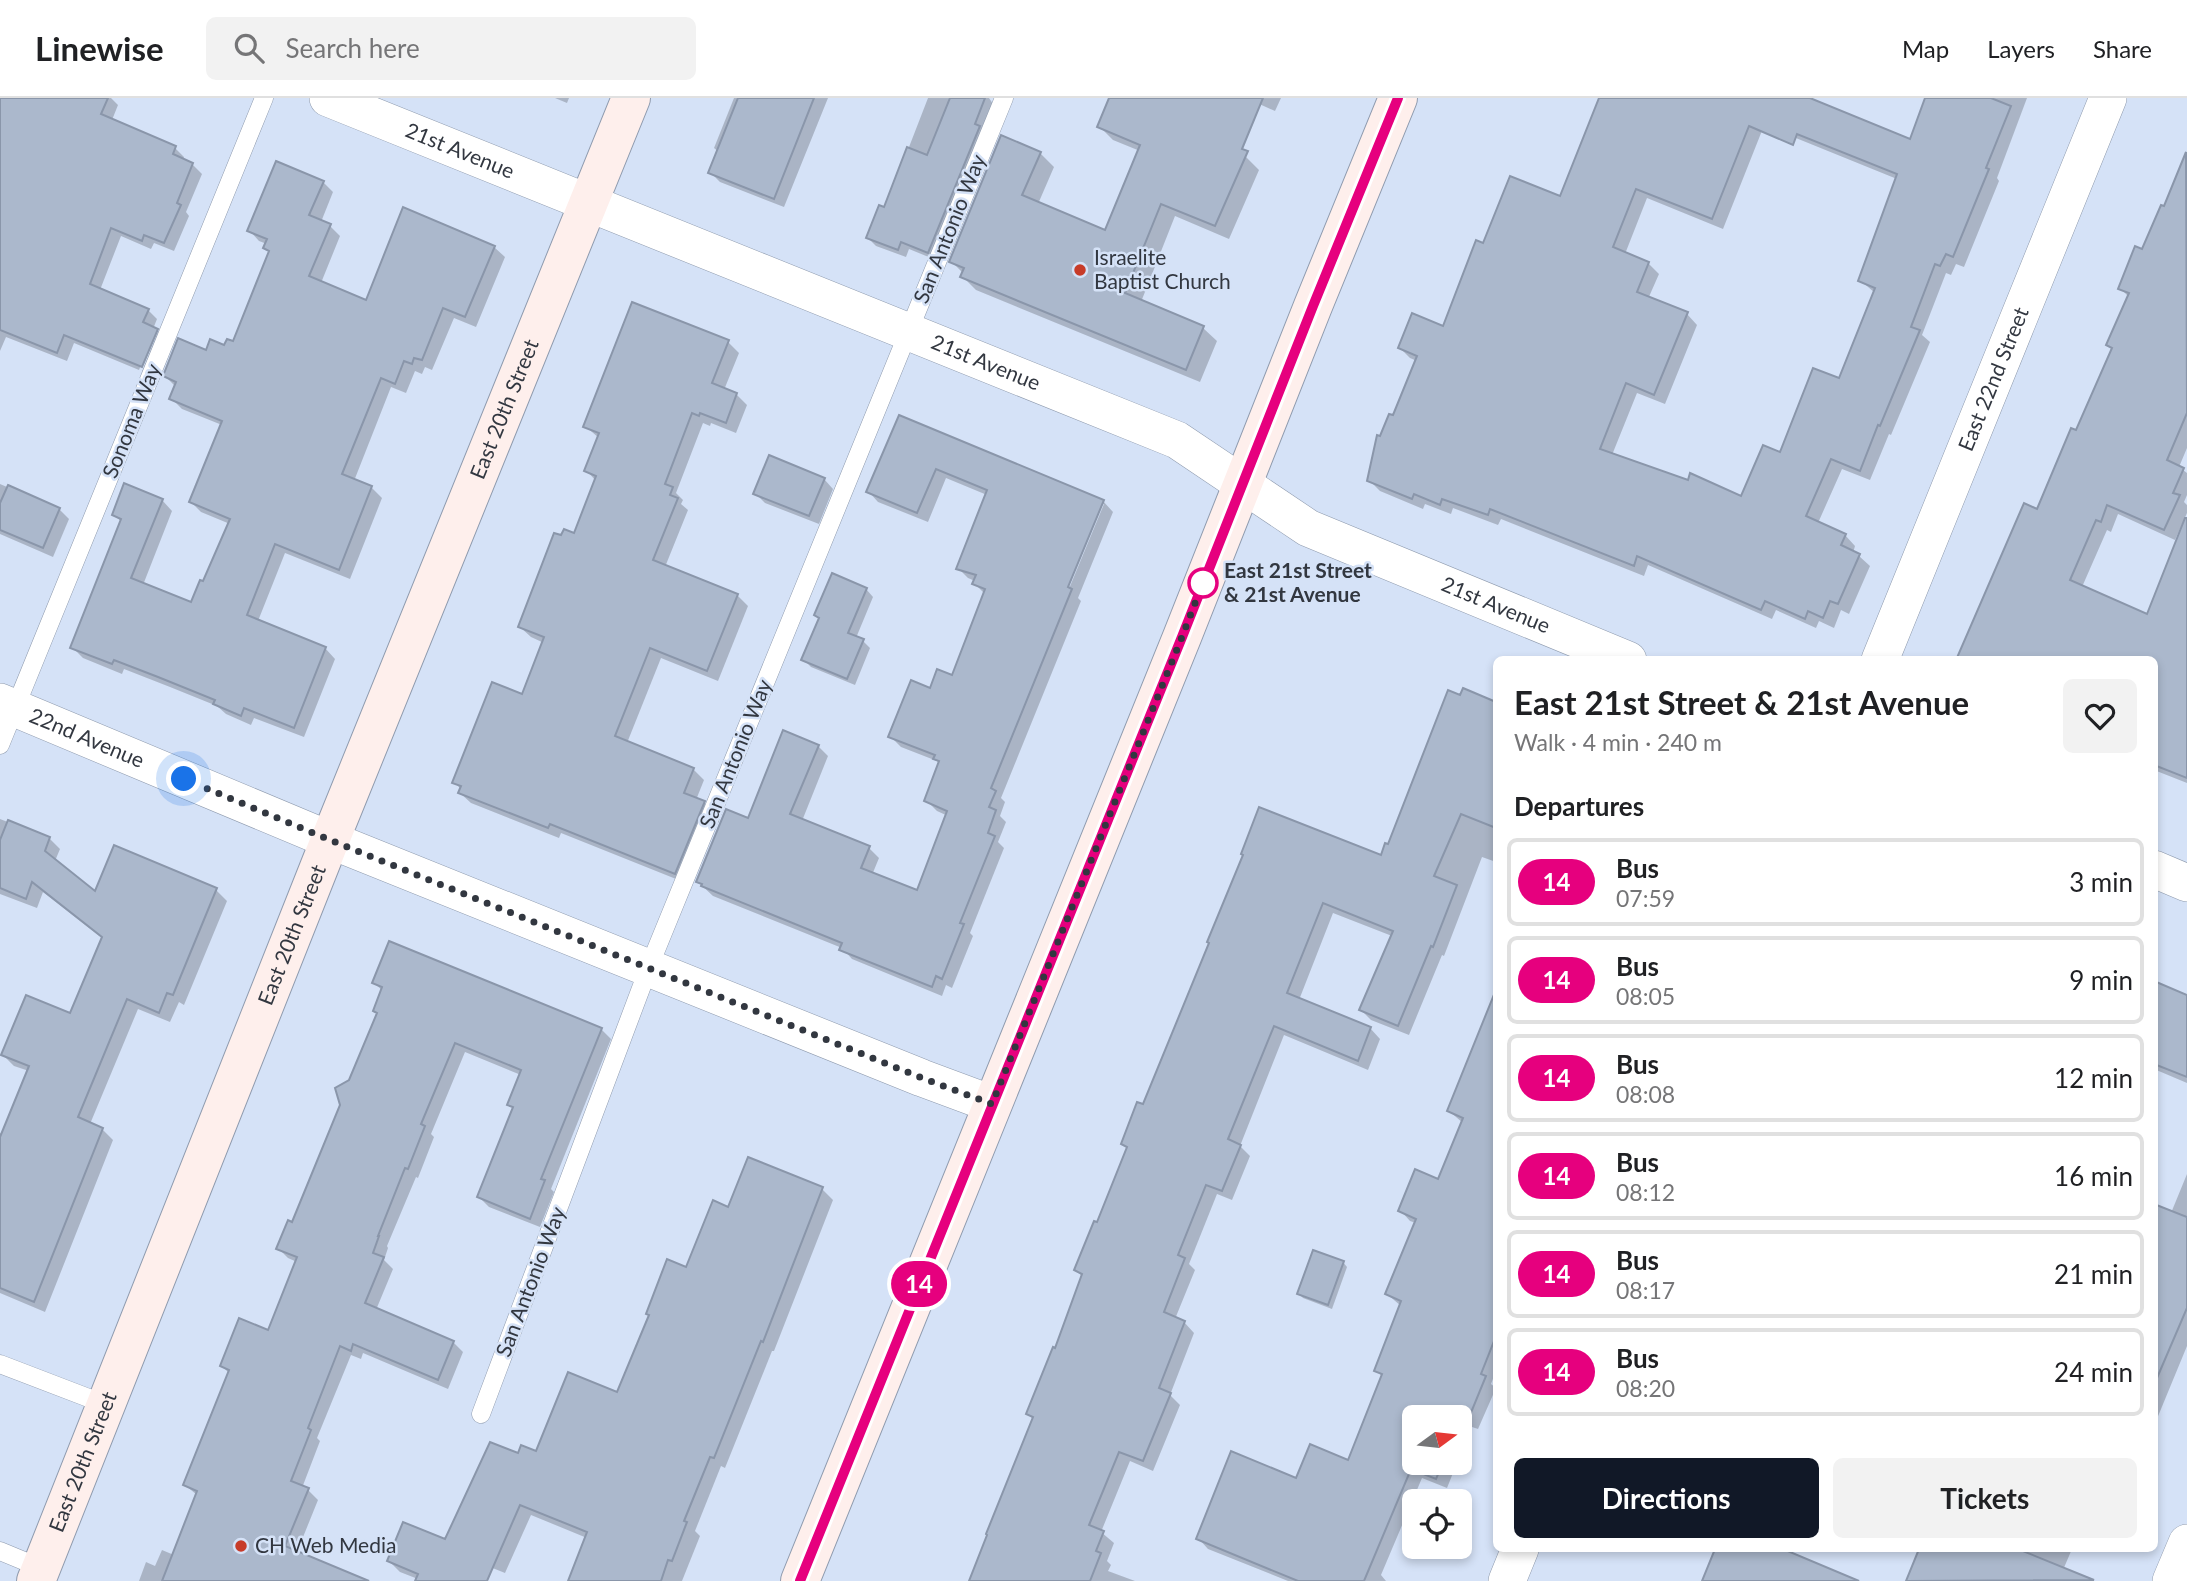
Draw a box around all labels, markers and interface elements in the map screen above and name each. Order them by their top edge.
search box [206,17,696,80]
text: Linewise [35,28,164,68]
icon: search [230,29,268,67]
text: Search here [286,32,420,64]
text: Map [1902,34,1949,63]
text: Layers [1987,34,2055,63]
text: Share [2093,34,2152,63]
street label: 21st Avenue [402,117,518,183]
street label: San Antonio Way [907,150,990,307]
place label: Israelite Baptist Church [1094,244,1231,293]
marker: Israelite Baptist Church [1072,262,1088,278]
street label: East 22nd Street [1952,303,2033,454]
street label: 21st Avenue [928,328,1044,395]
street label: East 20th Street [464,335,543,482]
street label: Sonoma Way [96,359,165,481]
place label: East 21st Street & 21st Avenue [1224,557,1372,606]
marker: East 21st Street & 21st Avenue [1188,568,1218,598]
street label: 21st Avenue [1438,570,1554,638]
street label: San Antonio Way [693,675,776,832]
button: heart [2063,679,2137,753]
text: East 21st Street & 21st Avenue [1514,682,1969,722]
street label: 22nd Avenue [26,702,148,772]
text: Walk · 4 min · 240 m [1514,728,1722,756]
your location [166,761,201,796]
text: Departures [1514,790,1644,822]
text: Bus [1616,852,1659,884]
street label: East 20th Street [252,860,330,1008]
text: 3 min [2069,866,2133,898]
text: 14 [1543,867,1570,896]
text: 07:59 [1616,884,1675,912]
text: Bus [1616,950,1659,982]
text: 9 min [2069,964,2133,996]
text: 14 [1543,965,1570,994]
text: 08:05 [1616,982,1675,1010]
text: Bus [1616,1048,1659,1080]
text: 12 min [2054,1062,2133,1094]
text: 14 [1543,1063,1570,1092]
text: 08:08 [1616,1080,1675,1108]
text: Bus [1616,1146,1659,1178]
text: 16 min [2054,1160,2133,1192]
text: 14 [1543,1161,1570,1190]
text: 08:12 [1616,1178,1675,1206]
street label: San Antonio Way [490,1203,570,1360]
text: Bus [1616,1244,1659,1276]
text: 21 min [2054,1258,2133,1290]
text: 14 [1543,1259,1570,1288]
line badge: 14 [888,1261,950,1307]
text: 14 [905,1269,933,1298]
text: 08:17 [1616,1276,1675,1304]
text: Bus [1616,1342,1659,1374]
text: 24 min [2054,1356,2133,1388]
text: 14 [1543,1357,1570,1386]
text: 08:20 [1616,1374,1675,1402]
street label: East 20th Street [43,1387,121,1535]
north arrow [1402,1405,1472,1475]
map controls [1402,1405,1472,1559]
button: Directions [1514,1458,1819,1538]
button: Tickets [1833,1458,2137,1538]
button: locate [1402,1489,1472,1559]
place label: CH Web Media [255,1532,396,1557]
marker: CH Web Media [233,1538,249,1554]

